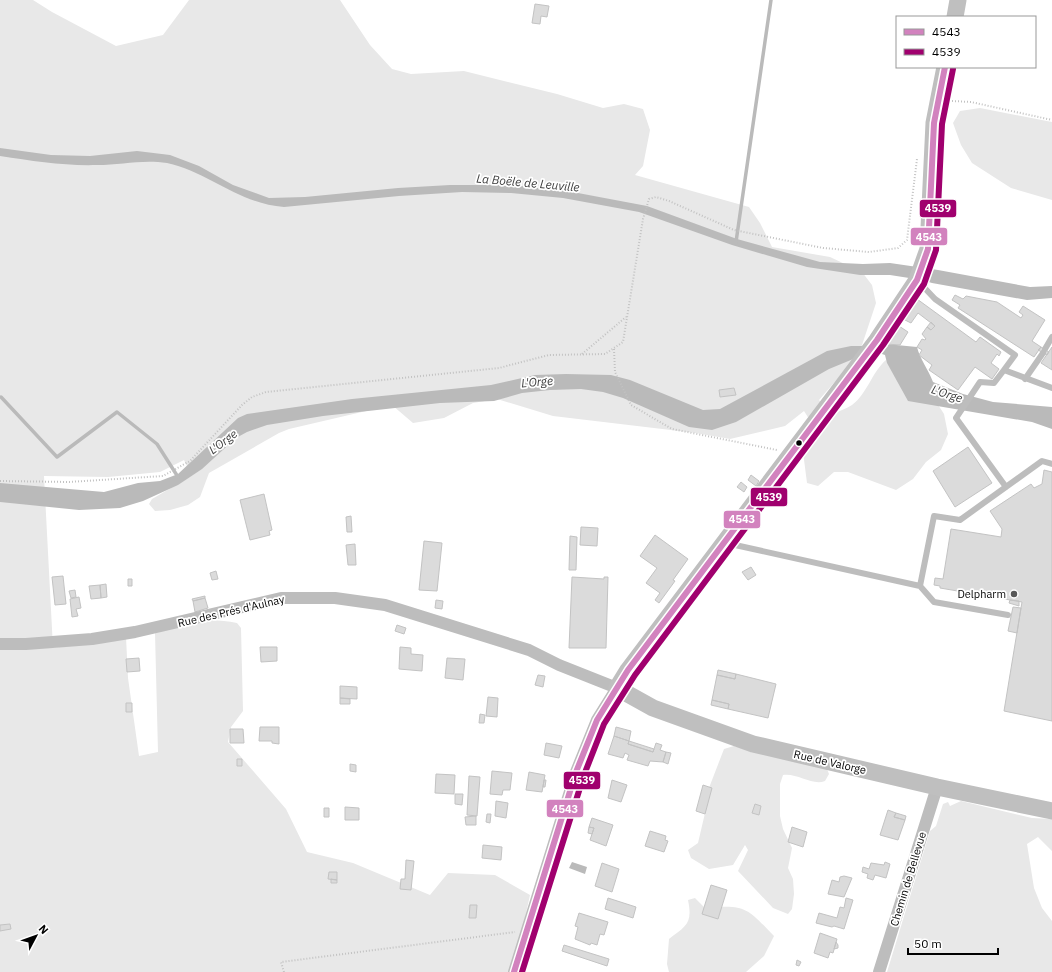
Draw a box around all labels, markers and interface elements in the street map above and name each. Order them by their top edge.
legend [896,16,1036,68]
text: 4543 [932,24,961,39]
text: 4539 [932,44,961,59]
water label: La Boële de Leuville [476,171,580,194]
line badge: 4539 [919,199,957,218]
text: 4539 [925,201,952,215]
line badge: 4543 [910,227,948,246]
text: 4543 [916,230,942,244]
water label: L'Orge [520,373,554,390]
water label: L'Orge [930,381,965,406]
water label: L'Orge [205,426,240,457]
unlabelled marker [794,438,804,448]
line badge: 4539 [750,487,788,507]
text: 4539 [756,490,783,504]
line badge: 4543 [723,510,761,529]
text: 4543 [729,512,755,526]
place label: Delpharm [957,587,1006,601]
marker: Delpharm [1009,589,1019,599]
street label: Rue des Prés d'Aulnay [176,592,286,630]
street label: Rue de Valorge [792,747,868,777]
line badge: 4539 [563,771,601,790]
text: 4539 [569,773,596,787]
line badge: 4543 [546,799,584,818]
text: 4543 [552,802,578,816]
street label: Chemin de Bellevue [887,830,929,928]
north arrow [16,916,56,956]
text: N [36,922,51,937]
scale bar [908,930,998,956]
text: 50 m [914,936,942,951]

